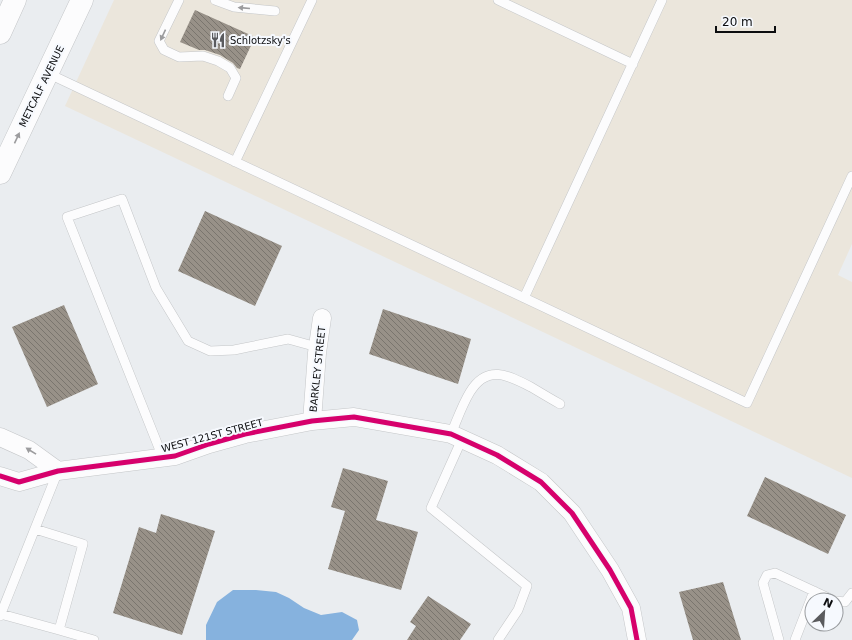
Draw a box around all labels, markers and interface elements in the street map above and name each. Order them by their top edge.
one-way arrow [238,5,250,12]
scale bar [716,8,775,34]
text: 20 m [722,15,753,29]
one-way arrow [160,29,166,41]
restaurant icon: Schlotzsky's [209,31,227,49]
place label: Schlotzsky's [230,35,291,46]
street label: METCALF AVENUE [17,44,66,129]
one-way arrow [14,132,20,143]
street label: BARKLEY STREET [308,325,328,413]
street label: WEST 121ST STREET [160,416,265,454]
one-way arrow [25,448,36,455]
north arrow [804,592,844,632]
text: N [821,596,835,611]

